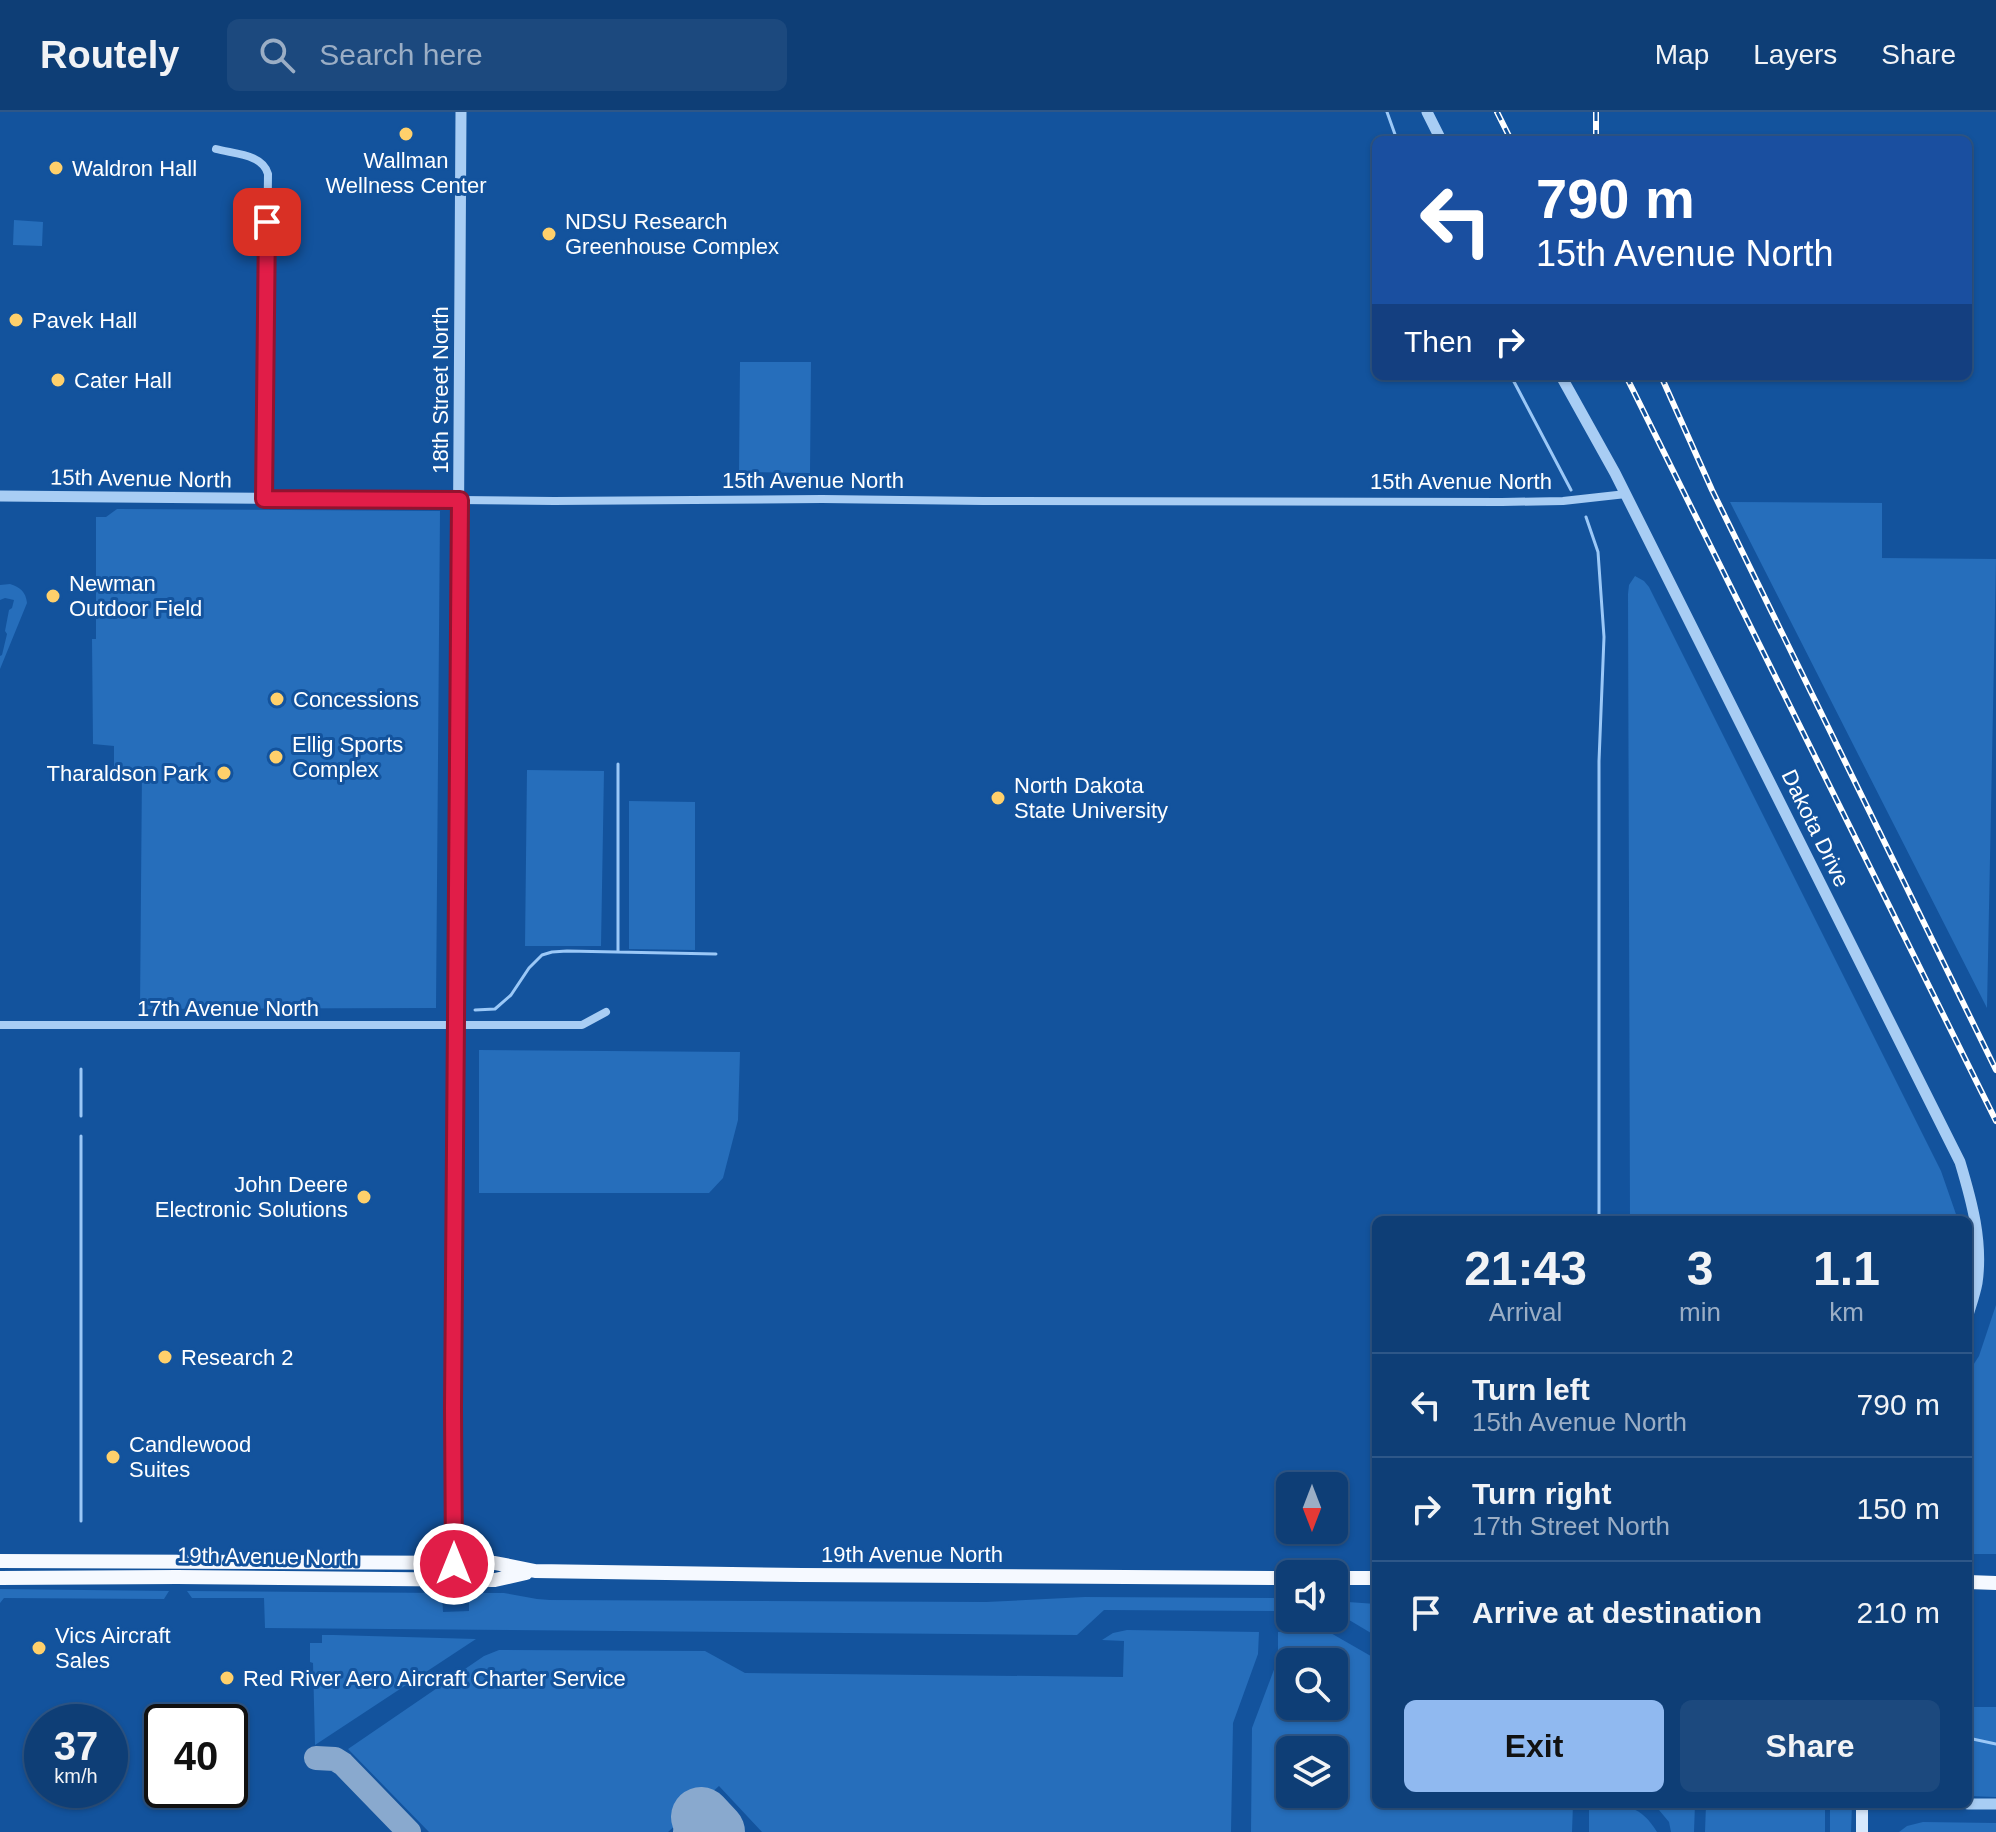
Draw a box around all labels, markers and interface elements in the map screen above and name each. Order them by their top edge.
search box [227,19,787,91]
icon: search [255,33,299,77]
text: Routely [40,34,179,76]
text: Search here [319,38,483,71]
text: Map [1655,39,1709,70]
text: Layers [1753,39,1837,70]
text: Share [1881,39,1956,70]
marker: Wallman Wellness Center [397,125,415,143]
place label: Wallman Wellness Center [326,148,487,198]
place label: Waldron Hall [72,156,197,181]
marker: Waldron Hall [47,159,65,177]
text: 790 m [1536,167,1695,230]
icon: left [1404,168,1508,272]
pin [233,188,301,256]
icon: arrive [245,200,289,244]
place label: NDSU Research Greenhouse Complex [565,209,779,259]
marker: NDSU Research Greenhouse Complex [540,225,558,243]
text: 15th Avenue North [1536,233,1834,274]
street label: 18th Street North [428,306,453,474]
place label: Pavek Hall [32,308,137,333]
marker: Pavek Hall [7,311,25,329]
icon: right [1488,320,1532,364]
text: Then [1404,325,1472,358]
place label: Cater Hall [74,368,172,393]
marker: Cater Hall [49,371,67,389]
street label: 15th Avenue North [50,464,232,493]
street label: 15th Avenue North [722,468,904,493]
street label: 15th Avenue North [1370,469,1552,494]
place label: Newman Outdoor Field [69,571,202,621]
marker: Newman Outdoor Field [44,587,62,605]
place label: Concessions [293,687,419,712]
marker: Concessions [268,690,286,708]
place label: Ellig Sports Complex [292,732,403,782]
marker: Ellig Sports Complex [267,748,285,766]
place label: Tharaldson Park [47,761,209,786]
marker: Tharaldson Park [215,764,233,782]
street label: Dakota Drive [1776,766,1855,891]
place label: North Dakota State University [1014,773,1168,823]
marker: North Dakota State University [989,789,1007,807]
street label: 17th Avenue North [137,996,319,1021]
place label: John Deere Electronic Solutions [155,1172,348,1222]
marker: John Deere Electronic Solutions [355,1188,373,1206]
text: 21:43 [1464,1242,1587,1295]
text: 3 [1687,1242,1713,1295]
text: 1.1 [1813,1242,1880,1295]
text: Arrival [1489,1297,1562,1327]
text: min [1679,1297,1721,1327]
text: km [1829,1297,1864,1327]
place label: Research 2 [181,1345,294,1370]
marker: Research 2 [156,1348,174,1366]
text: Turn left [1472,1373,1590,1406]
icon: left [1404,1383,1448,1427]
text: 790 m [1857,1388,1940,1421]
text: 15th Avenue North [1472,1407,1687,1437]
place label: Candlewood Suites [129,1432,251,1482]
marker: Candlewood Suites [104,1448,122,1466]
north arrow [1276,1472,1348,1544]
map controls [1276,1472,1348,1808]
text: Turn right [1472,1477,1611,1510]
icon: right [1404,1487,1448,1531]
text: 150 m [1857,1492,1940,1525]
text: 17th Street North [1472,1511,1670,1541]
position arrow [412,1522,496,1606]
street label: 19th Avenue North [177,1542,359,1571]
street label: 19th Avenue North [821,1542,1003,1567]
button: sound [1276,1560,1348,1632]
icon: arrive [1404,1591,1448,1635]
text: Arrive at destination [1472,1596,1762,1629]
text: 210 m [1857,1596,1940,1629]
place label: Vics Aircraft Sales [55,1623,171,1673]
marker: Vics Aircraft Sales [30,1639,48,1657]
button: search [1276,1648,1348,1720]
place label: Red River Aero Aircraft Charter Service [243,1666,626,1691]
marker: Red River Aero Aircraft Charter Service [218,1669,236,1687]
button: Exit [1404,1700,1664,1792]
button: Share [1680,1700,1940,1792]
speed limit sign: 40 [144,1704,248,1808]
text: 37 [54,1724,98,1768]
button: layers [1276,1736,1348,1808]
text: km/h [54,1765,98,1787]

